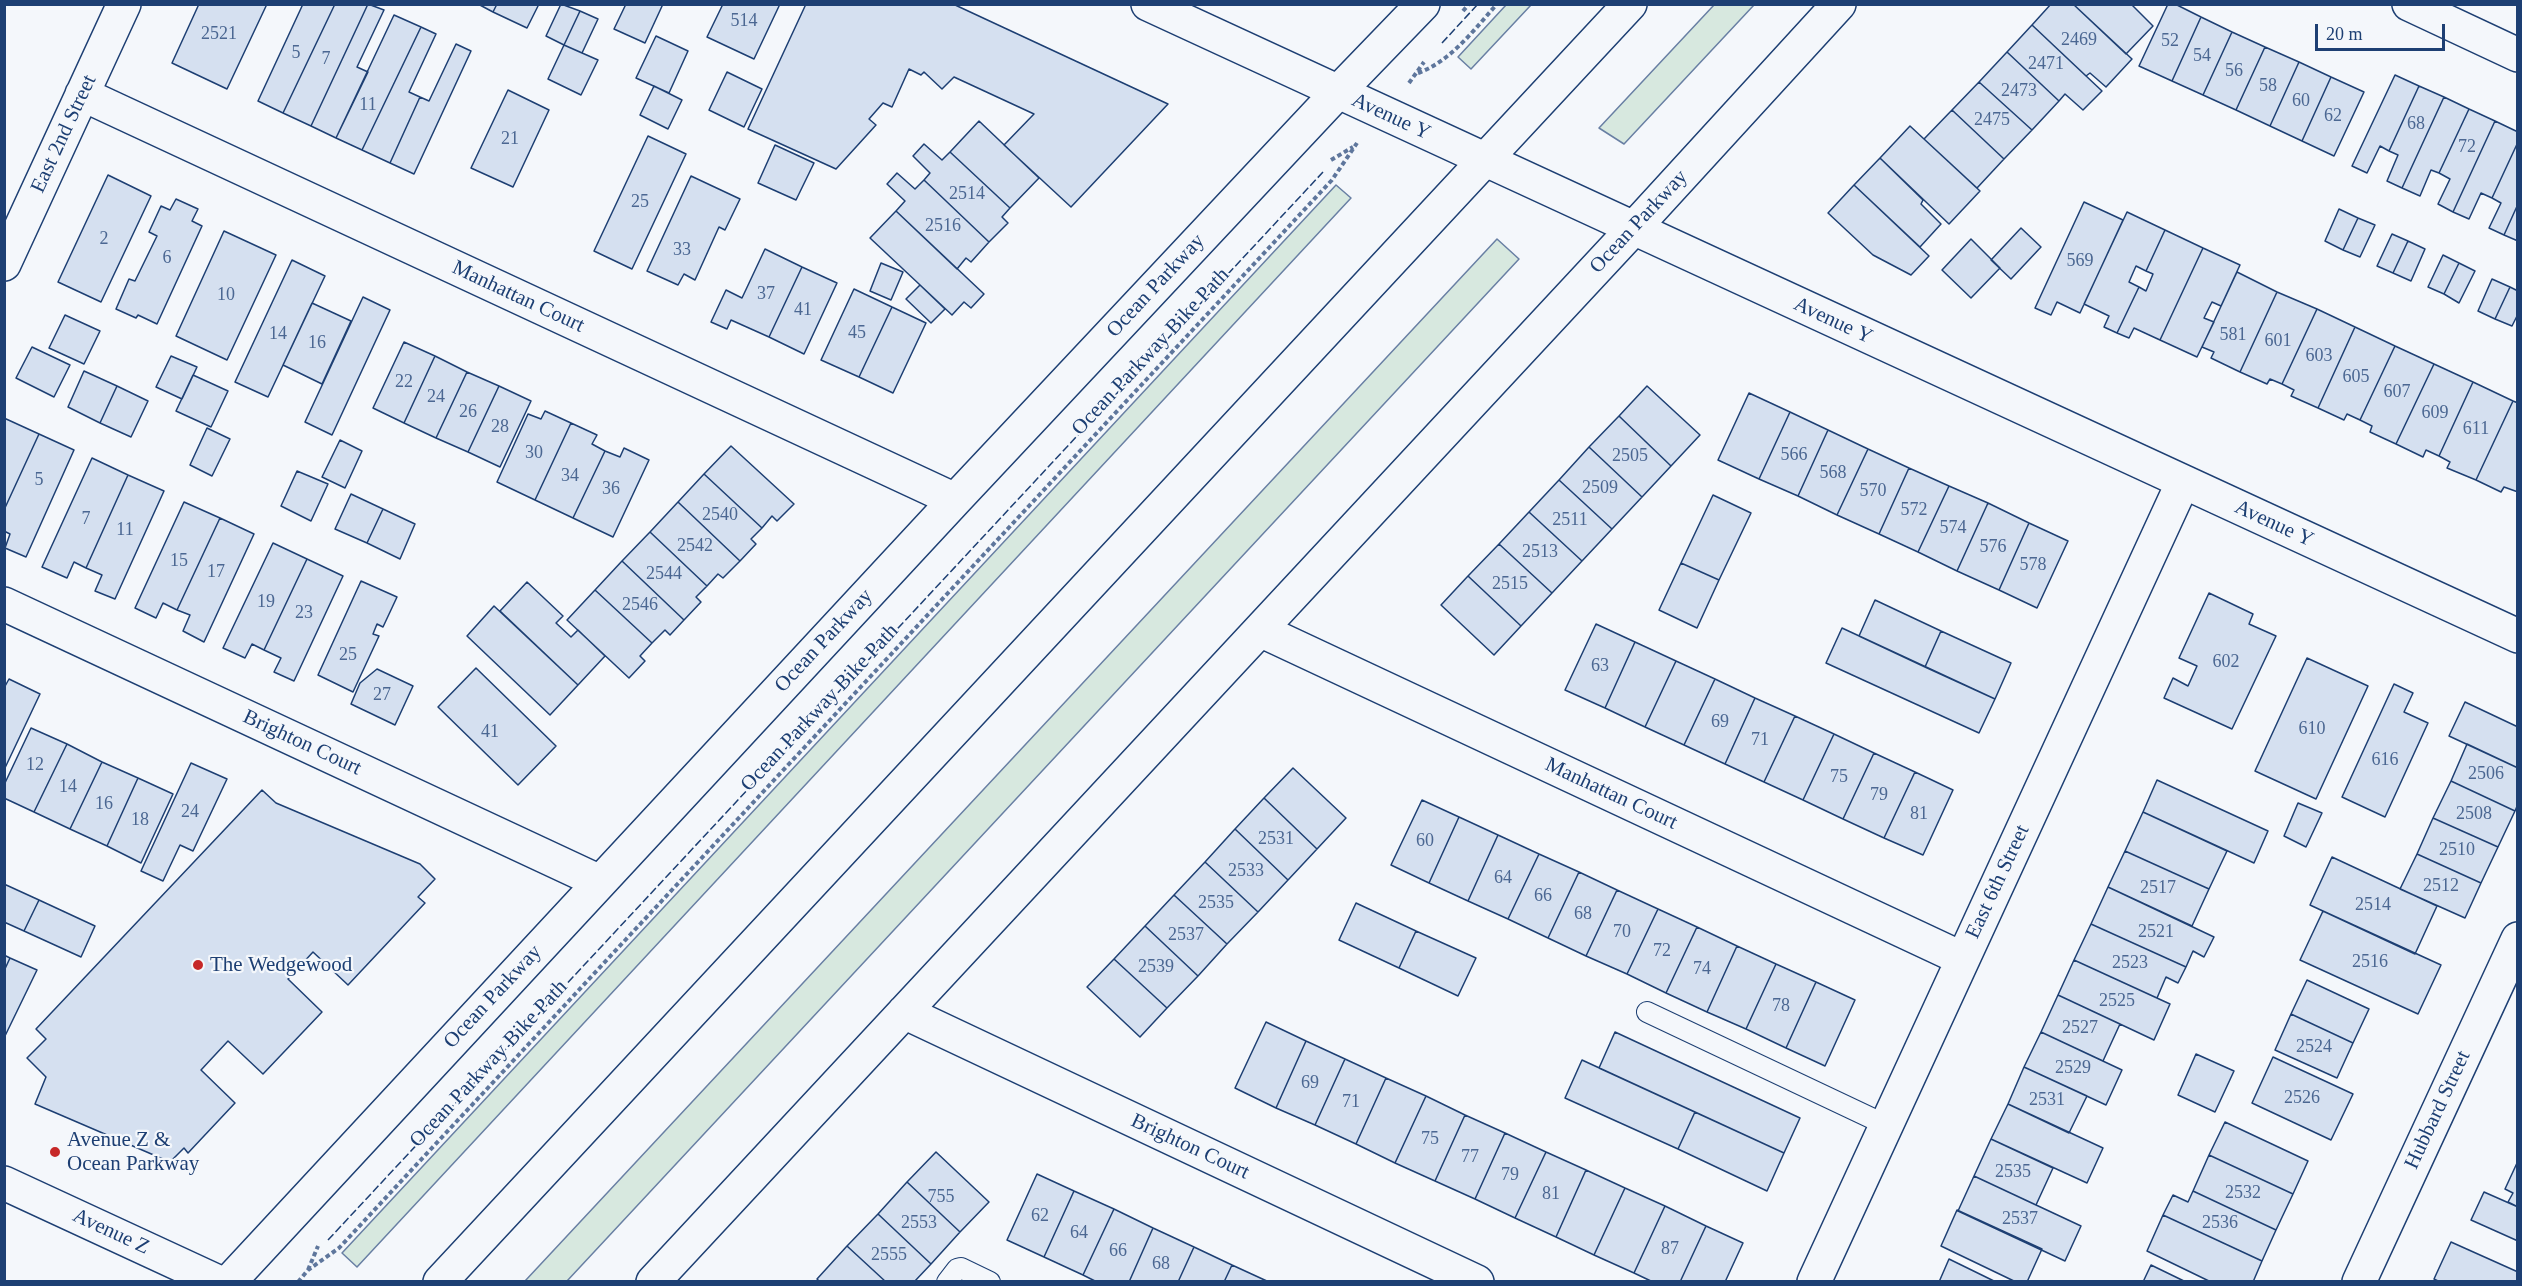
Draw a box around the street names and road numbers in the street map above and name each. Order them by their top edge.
street label: East 2nd Street [26,71,102,197]
street label: Avenue Y [1348,88,1434,146]
street label: Ocean Parkway [1585,165,1693,279]
street label: Ocean Parkway [1102,229,1210,343]
street label: Manhattan Court [448,255,588,339]
street label: Ocean Parkway Bike Path [1067,263,1235,441]
street label: Avenue Y [1790,292,1876,350]
street label: Avenue Y [2231,495,2317,553]
street label: Ocean Parkway [770,584,878,698]
street label: Ocean Parkway Bike Path [736,619,904,797]
street label: Brighton Court [239,705,365,781]
street label: Manhattan Court [1541,752,1681,836]
street label: East 6th Street [1961,821,2035,943]
street label: Ocean Parkway [439,940,547,1054]
street label: Ocean Parkway Bike Path [405,975,573,1153]
street label: Hubbard Street [2400,1047,2476,1173]
street label: Brighton Court [1127,1109,1253,1185]
street label: Avenue Z [69,1203,153,1261]

